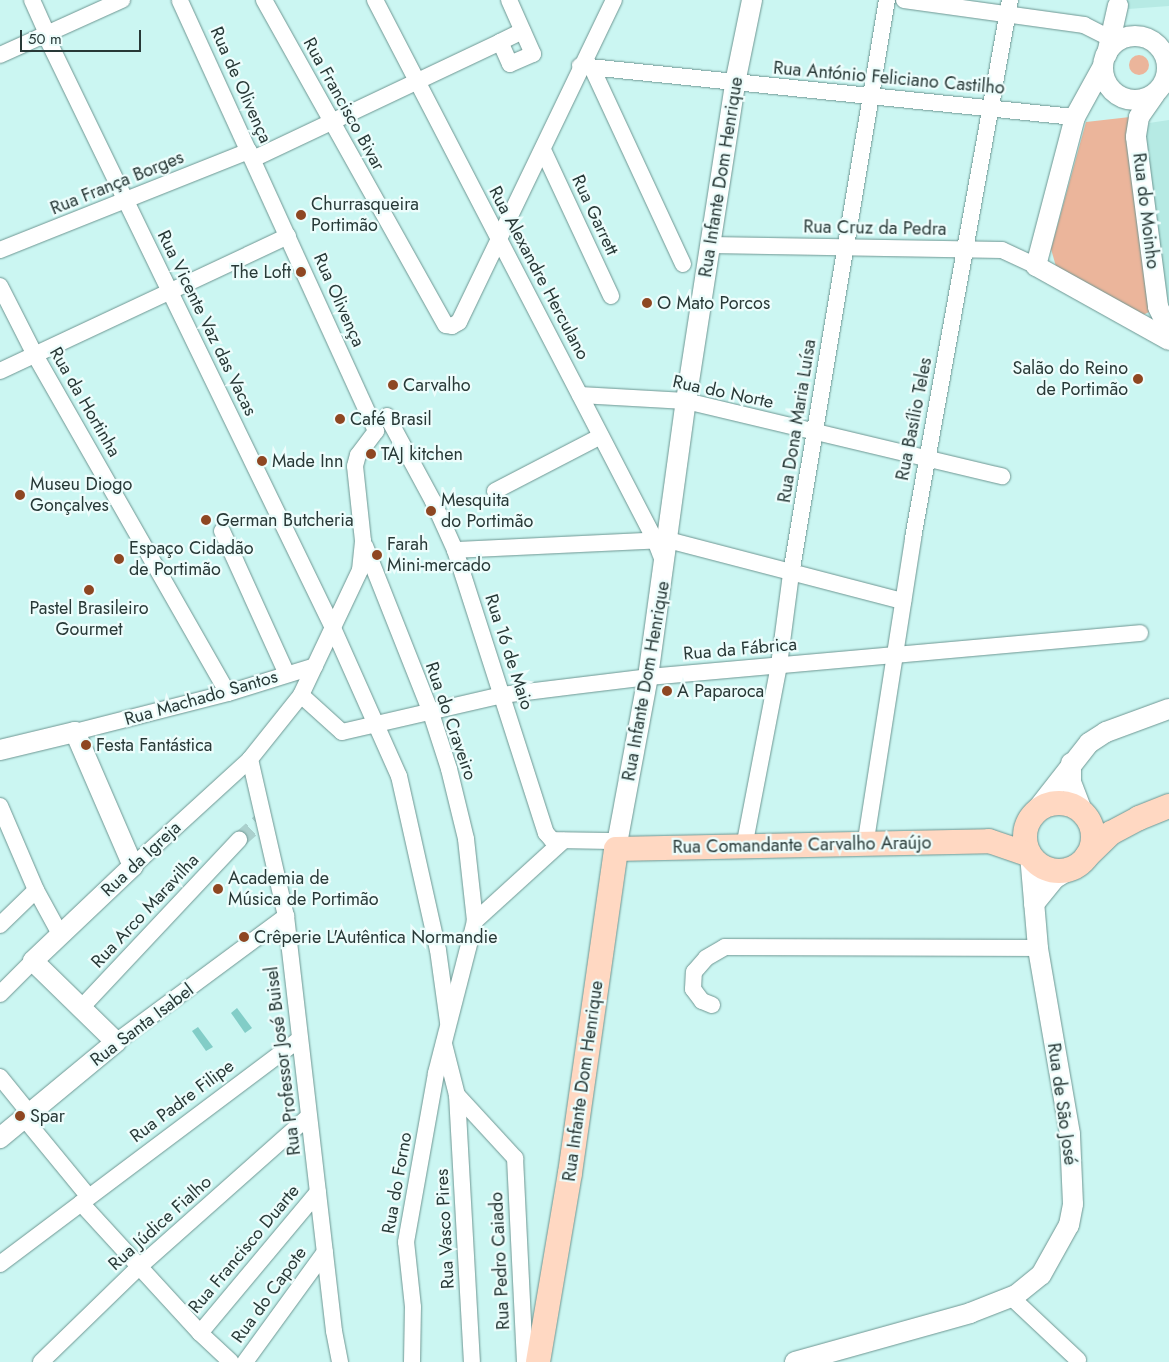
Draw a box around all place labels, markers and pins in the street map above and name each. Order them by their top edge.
place label: Churrasqueira Portimão [311,194,419,236]
marker: Churrasqueira Portimão [295,209,307,221]
place label: The Loft [231,261,291,283]
marker: The Loft [295,266,307,278]
place label: O Mato Porcos [657,292,770,314]
marker: O Mato Porcos [641,297,653,309]
place label: Salão do Reino de Portimão [1013,358,1128,400]
marker: Salão do Reino de Portimão [1132,373,1144,385]
place label: Carvalho [403,374,471,396]
marker: Carvalho [387,379,399,391]
place label: Café Brasil [350,408,432,430]
marker: Café Brasil [334,413,346,425]
place label: TAJ kitchen [381,443,463,465]
marker: TAJ kitchen [365,448,377,460]
place label: Made Inn [272,450,343,472]
marker: Made Inn [256,455,268,467]
place label: Museu Diogo Gonçalves [30,474,132,516]
marker: Museu Diogo Gonçalves [14,489,26,501]
place label: Mesquita do Portimão [441,490,533,532]
marker: Mesquita do Portimão [425,505,437,517]
place label: German Butcheria [216,509,354,531]
marker: German Butcheria [200,514,212,526]
place label: Farah Mini-mercado [387,534,491,576]
place label: Espaço Cidadão de Portimão [129,538,254,580]
marker: Farah Mini-mercado [371,549,383,561]
marker: Espaço Cidadão de Portimão [113,553,125,565]
marker: Pastel Brasileiro Gourmet [83,584,95,596]
place label: Pastel Brasileiro Gourmet [30,598,148,640]
place label: A Paparoca [677,680,764,702]
marker: A Paparoca [661,685,673,697]
place label: Festa Fantástica [96,734,212,756]
marker: Festa Fantástica [80,739,92,751]
place label: Academia de Música de Portimão [228,868,378,911]
marker: Academia de Música de Portimão [212,883,224,895]
place label: Crêperie L'Autêntica Normandie [254,926,497,948]
marker: Crêperie L'Autêntica Normandie [238,931,250,943]
place label: Spar [30,1105,65,1127]
marker: Spar [14,1110,26,1122]

